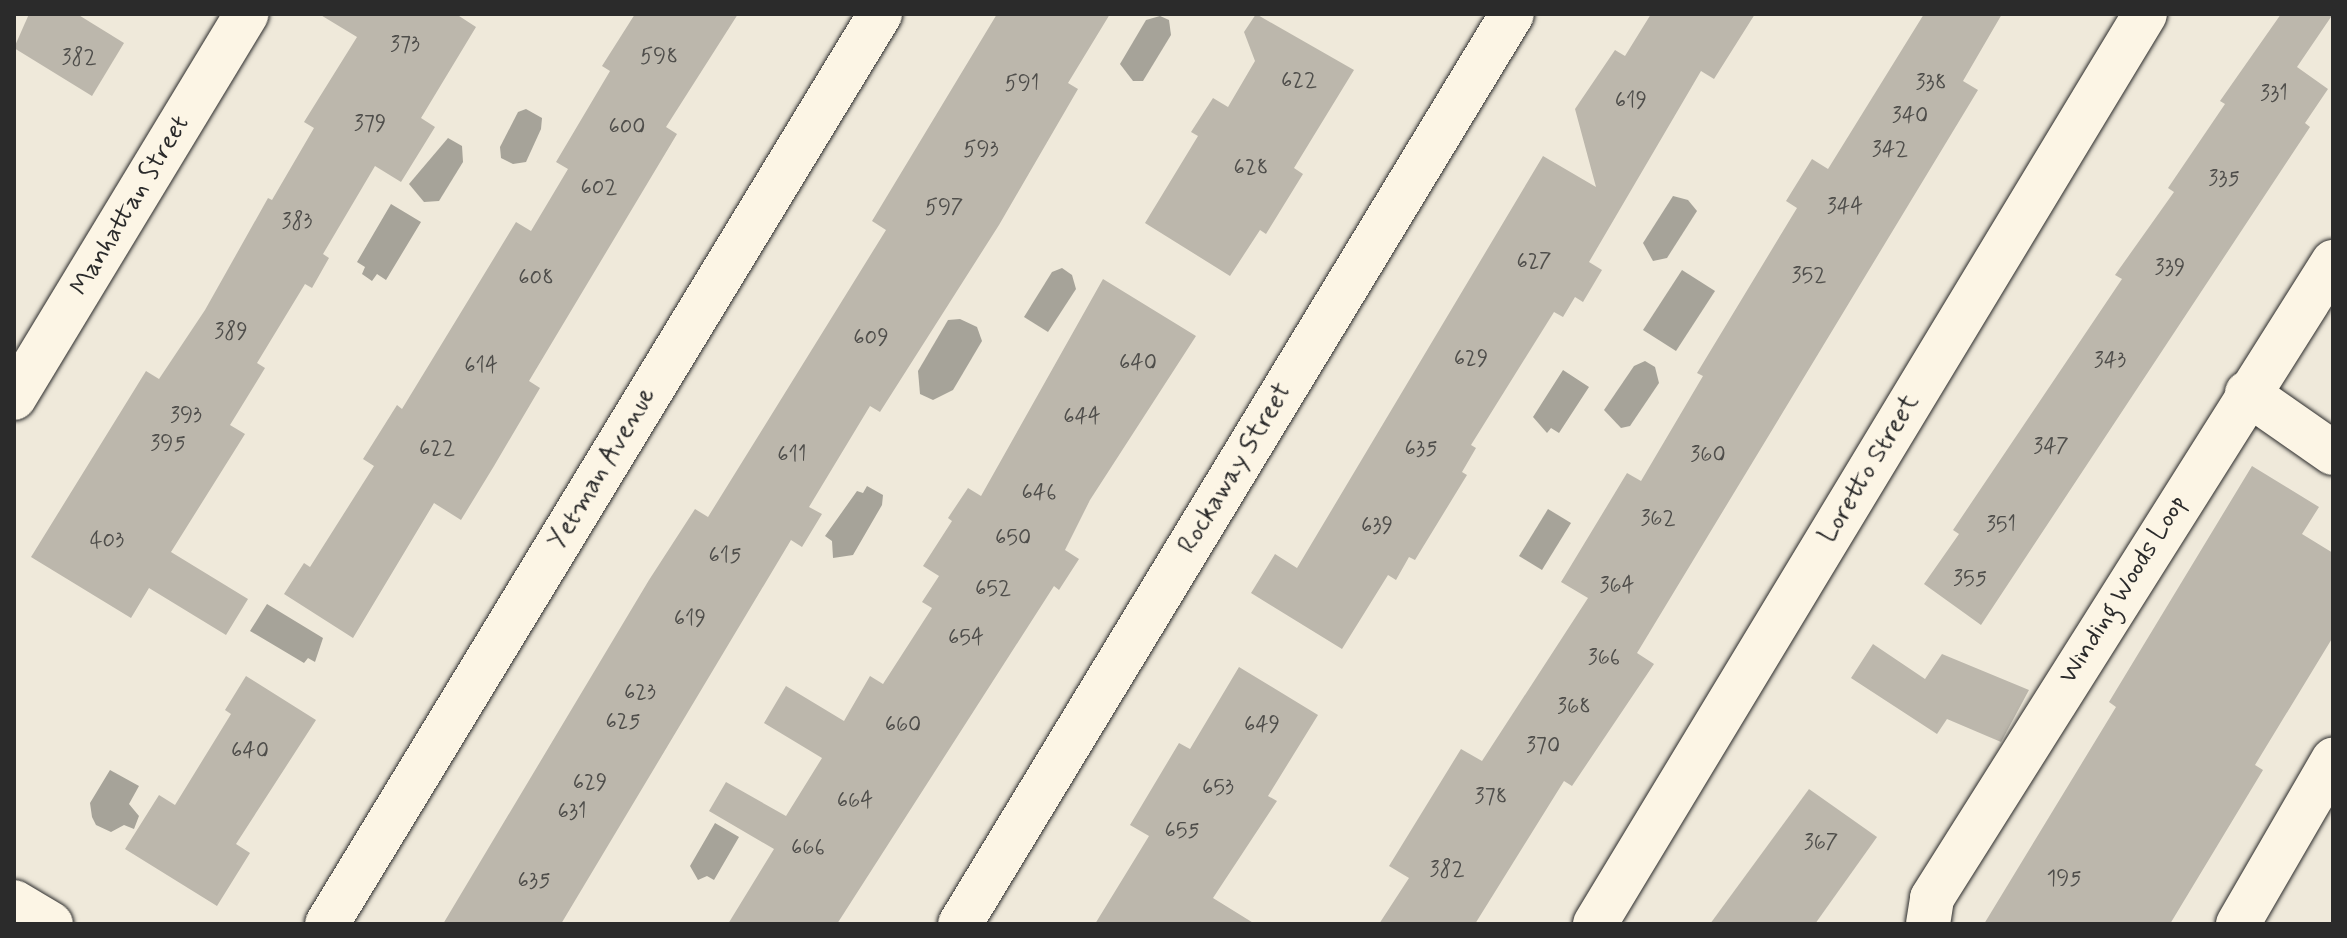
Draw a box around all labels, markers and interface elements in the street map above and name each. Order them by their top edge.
house number: 373 [390,33,420,59]
house number: 598 [640,45,678,71]
house number: 382 [61,46,97,72]
house number: 622 [1281,69,1317,95]
house number: 338 [1915,71,1947,97]
house number: 591 [1005,72,1039,98]
house number: 331 [2260,82,2288,108]
house number: 619 [1615,89,1647,115]
house number: 340 [1892,104,1928,130]
street label: Manhattan Street [64,109,198,303]
house number: 379 [354,112,386,138]
house number: 600 [608,115,646,141]
house number: 593 [963,138,999,164]
house number: 342 [1872,138,1908,164]
house number: 628 [1234,156,1268,182]
house number: 335 [2208,167,2240,193]
house number: 602 [581,176,617,202]
house number: 344 [1827,195,1863,221]
house number: 597 [925,196,963,222]
house number: 383 [282,210,312,236]
house number: 627 [1516,250,1552,276]
house number: 339 [2155,256,2185,282]
house number: 352 [1792,264,1826,290]
house number: 608 [518,266,554,292]
house number: 389 [214,320,248,346]
house number: 609 [853,326,889,352]
house number: 629 [1454,347,1488,373]
house number: 343 [2094,349,2126,375]
house number: 640 [1119,351,1157,377]
house number: 614 [464,354,498,380]
street label: Rockaway Street [1173,379,1299,559]
street label: Yetman Avenue [543,384,663,554]
street label: Loretto Street [1813,389,1927,549]
house number: 393 [170,404,202,430]
house number: 644 [1063,405,1101,431]
house number: 395 [150,432,186,458]
house number: 347 [2033,435,2069,461]
house number: 622 [419,437,455,463]
house number: 635 [1405,437,1437,463]
house number: 611 [777,443,807,469]
house number: 360 [1690,443,1726,469]
house number: 646 [1022,481,1056,507]
street label: Winding Woods Loop [2053,489,2195,691]
house number: 362 [1640,507,1676,533]
house number: 351 [1986,513,2016,539]
house number: 639 [1361,514,1393,540]
house number: 650 [995,526,1031,552]
house number: 403 [90,529,124,555]
house number: 615 [709,544,741,570]
house number: 355 [1953,567,1987,593]
house number: 364 [1599,574,1635,600]
house number: 652 [975,577,1011,603]
house number: 619 [674,607,706,633]
house number: 654 [948,626,984,652]
house number: 366 [1588,646,1620,672]
house number: 623 [624,681,656,707]
house number: 368 [1557,695,1591,721]
house number: 625 [605,710,641,736]
house number: 660 [885,713,921,739]
house number: 649 [1244,713,1280,739]
house number: 370 [1526,734,1560,760]
house number: 640 [231,739,269,765]
house number: 629 [573,771,607,797]
house number: 653 [1202,776,1234,802]
house number: 378 [1475,785,1507,811]
house number: 664 [837,789,873,815]
house number: 631 [557,800,587,826]
house number: 655 [1164,819,1200,845]
house number: 367 [1804,831,1838,857]
house number: 666 [791,836,825,862]
house number: 382 [1429,858,1465,884]
house number: 195 [2046,867,2082,893]
house number: 635 [518,869,550,895]

